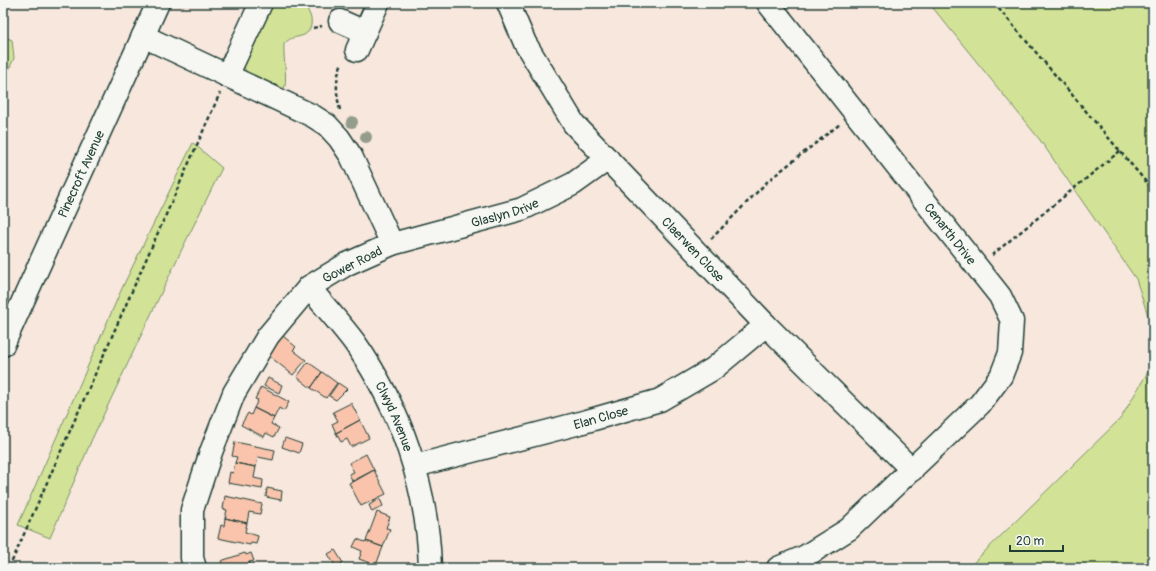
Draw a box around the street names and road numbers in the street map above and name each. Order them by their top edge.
street label: Pinecroft Avenue [55,127,109,221]
street label: Glaslyn Drive [469,195,542,231]
street label: Cenarth Drive [920,200,979,269]
street label: Claerwen Close [658,214,728,286]
street label: Gower Road [320,243,385,287]
street label: Clwyd Avenue [371,379,416,454]
street label: Elan Close [572,402,631,433]

